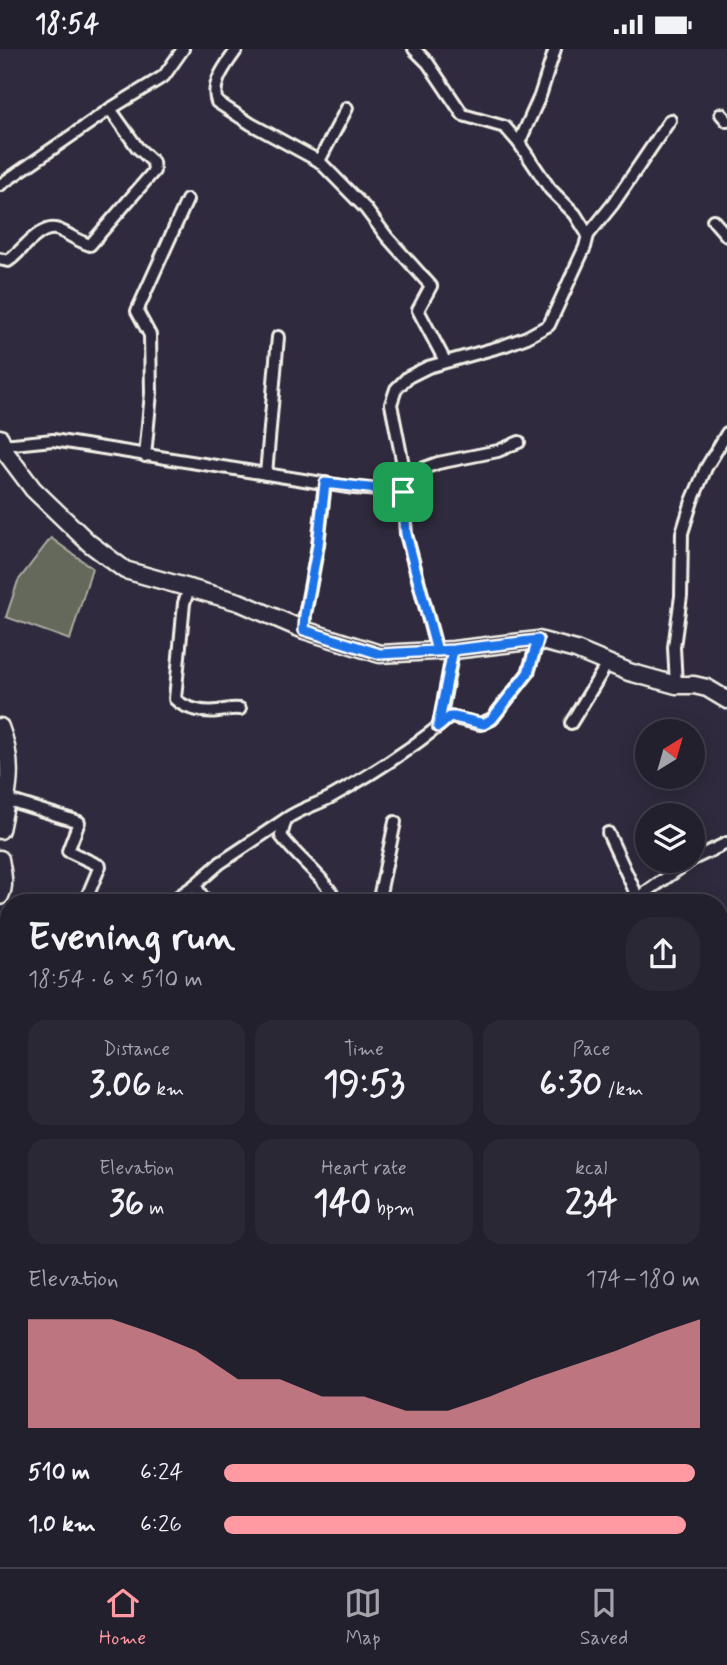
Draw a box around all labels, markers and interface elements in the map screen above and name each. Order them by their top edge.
text: 18:54 [35,8,99,42]
pin [373,462,433,522]
icon: arrive [384,473,422,511]
north arrow [635,719,705,789]
map controls [635,719,705,873]
button: layers [635,803,705,873]
text: Evening run [28,914,235,963]
button: share [626,917,700,991]
text: 18:54 · 6 × 510 m [28,965,203,995]
text: Distance [103,1037,170,1062]
text: Time [344,1037,384,1062]
text: Pace [572,1037,610,1062]
text: 3.06 [89,1062,151,1108]
text: 19:53 [323,1062,405,1108]
text: 6:30 [539,1062,602,1108]
text: km [151,1077,184,1102]
text: /km [602,1077,643,1102]
text: Elevation [99,1156,174,1181]
text: Heart rate [321,1156,407,1181]
text: kcal [575,1156,607,1181]
text: 36 [109,1181,144,1227]
text: 140 [313,1181,371,1227]
text: 234 [565,1181,618,1227]
text: m [144,1196,164,1221]
text: bpm [371,1196,415,1221]
text: Elevation [28,1265,119,1295]
text: 174–180 m [586,1265,700,1295]
text: 510 m [28,1458,90,1488]
text: 6:24 [140,1458,183,1488]
text: 1.0 km [28,1510,96,1540]
text: 6:26 [140,1510,182,1540]
tab: Home [99,1584,146,1651]
tab: Map [344,1584,382,1651]
tab: Saved [580,1584,628,1651]

